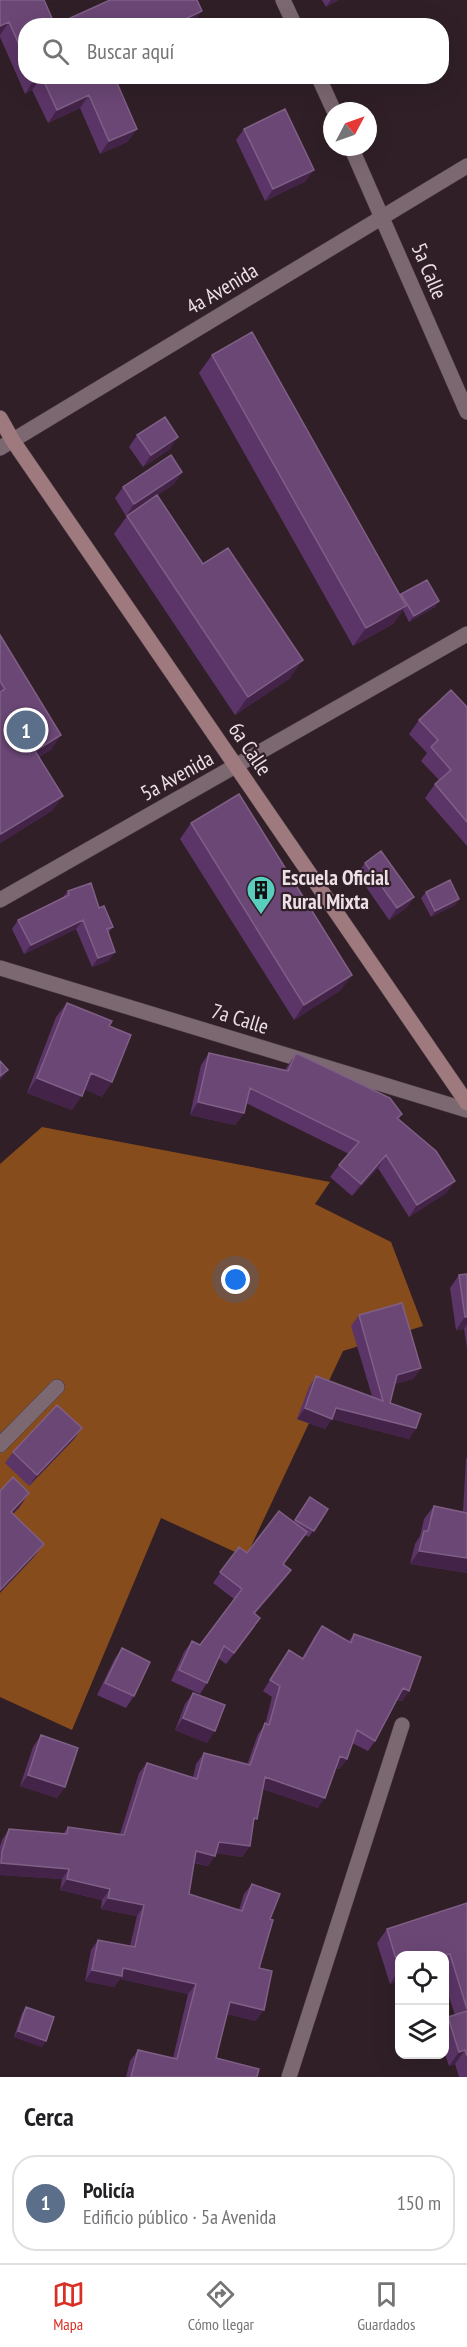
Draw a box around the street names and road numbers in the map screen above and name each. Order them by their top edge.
street label: 5a Calle [406,239,453,303]
street label: 4a Avenida [181,257,263,321]
street label: 6a Calle [223,717,278,781]
street label: 5a Avenida [136,745,218,807]
street label: 7a Calle [208,997,272,1040]

